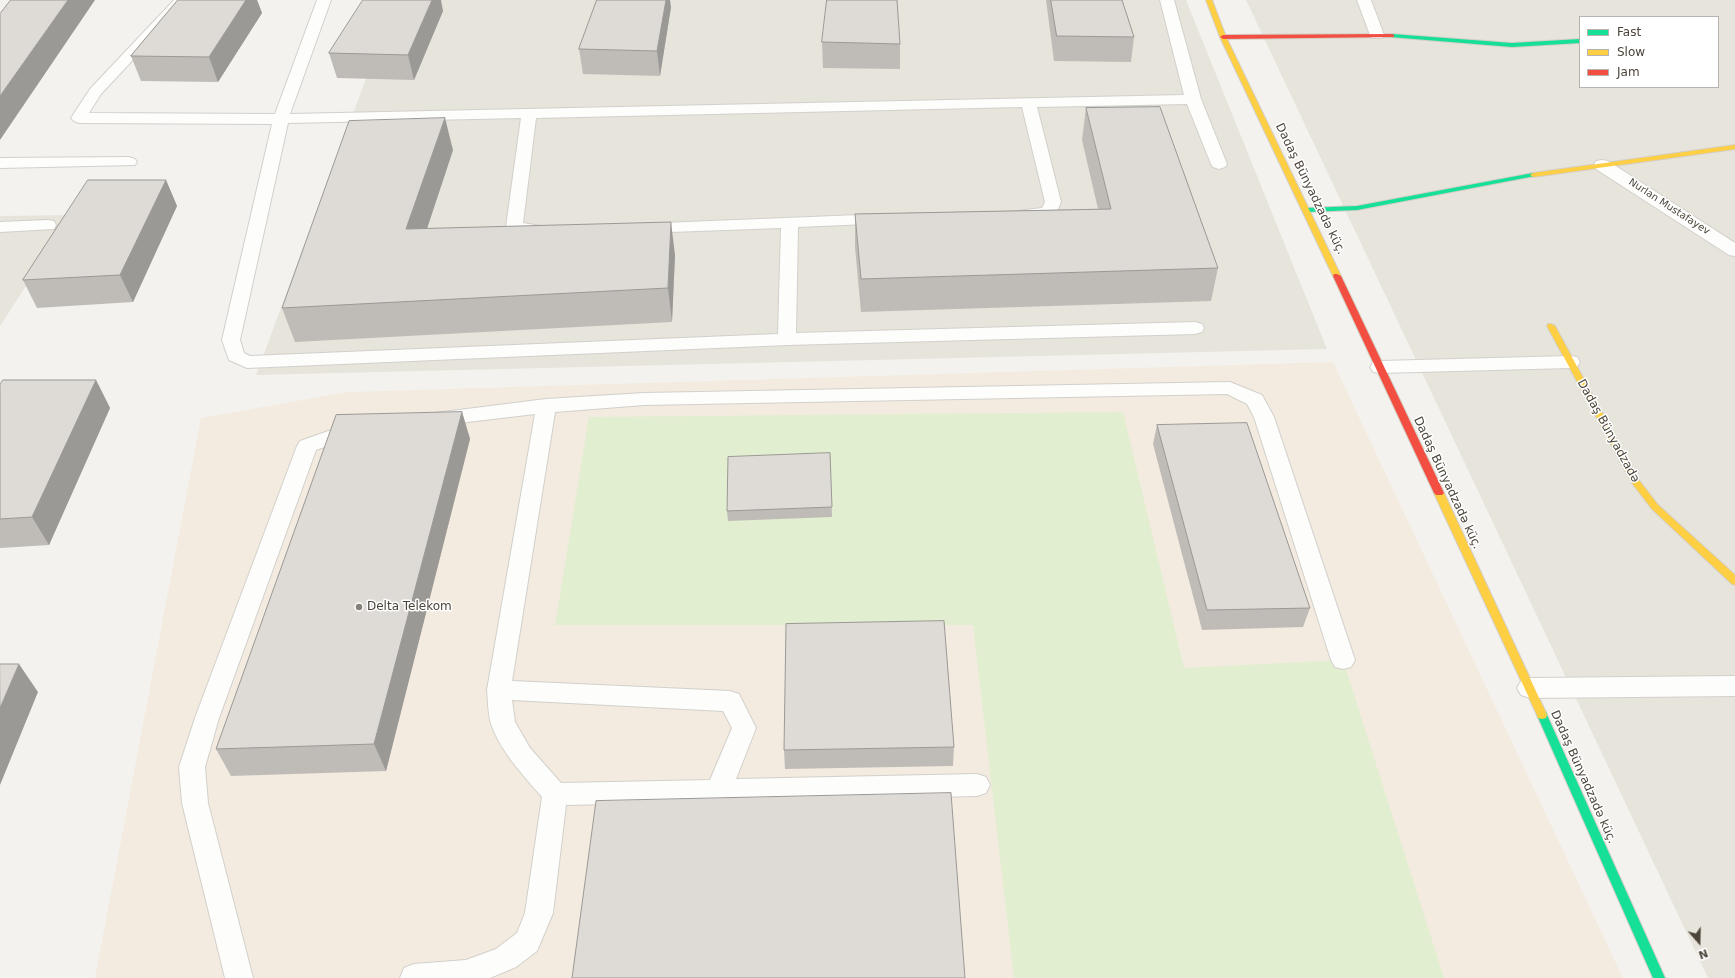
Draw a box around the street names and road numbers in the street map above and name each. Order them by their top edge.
street label: Dadaş Bünyadzadə küç. [1272,121,1348,257]
street label: Nurlan Mustafayev [1626,176,1712,238]
street label: Dadaş Bünyadzadə [1574,377,1642,485]
street label: Dadaş Bünyadzadə küç. [1410,415,1484,551]
street label: Dadaş Bünyadzadə küç. [1547,708,1619,846]

